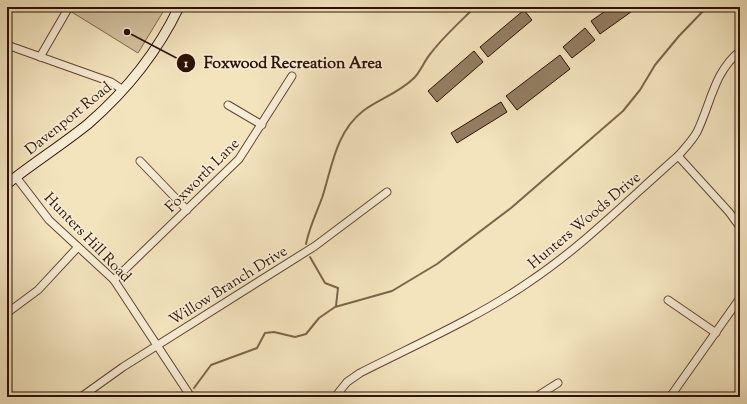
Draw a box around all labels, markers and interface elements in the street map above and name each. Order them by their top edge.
callout: Foxwood Recreation Area [176,49,390,77]
text: Foxwood Recreation Area [204,53,383,76]
text: 1 [183,55,189,73]
street label: Davenport Road [21,77,117,161]
street label: Foxworth Lane [161,134,245,218]
street label: Hunters Woods Drive [524,168,646,275]
street label: Hunters Hill Road [39,188,136,288]
street label: Willow Branch Drive [166,241,292,331]

